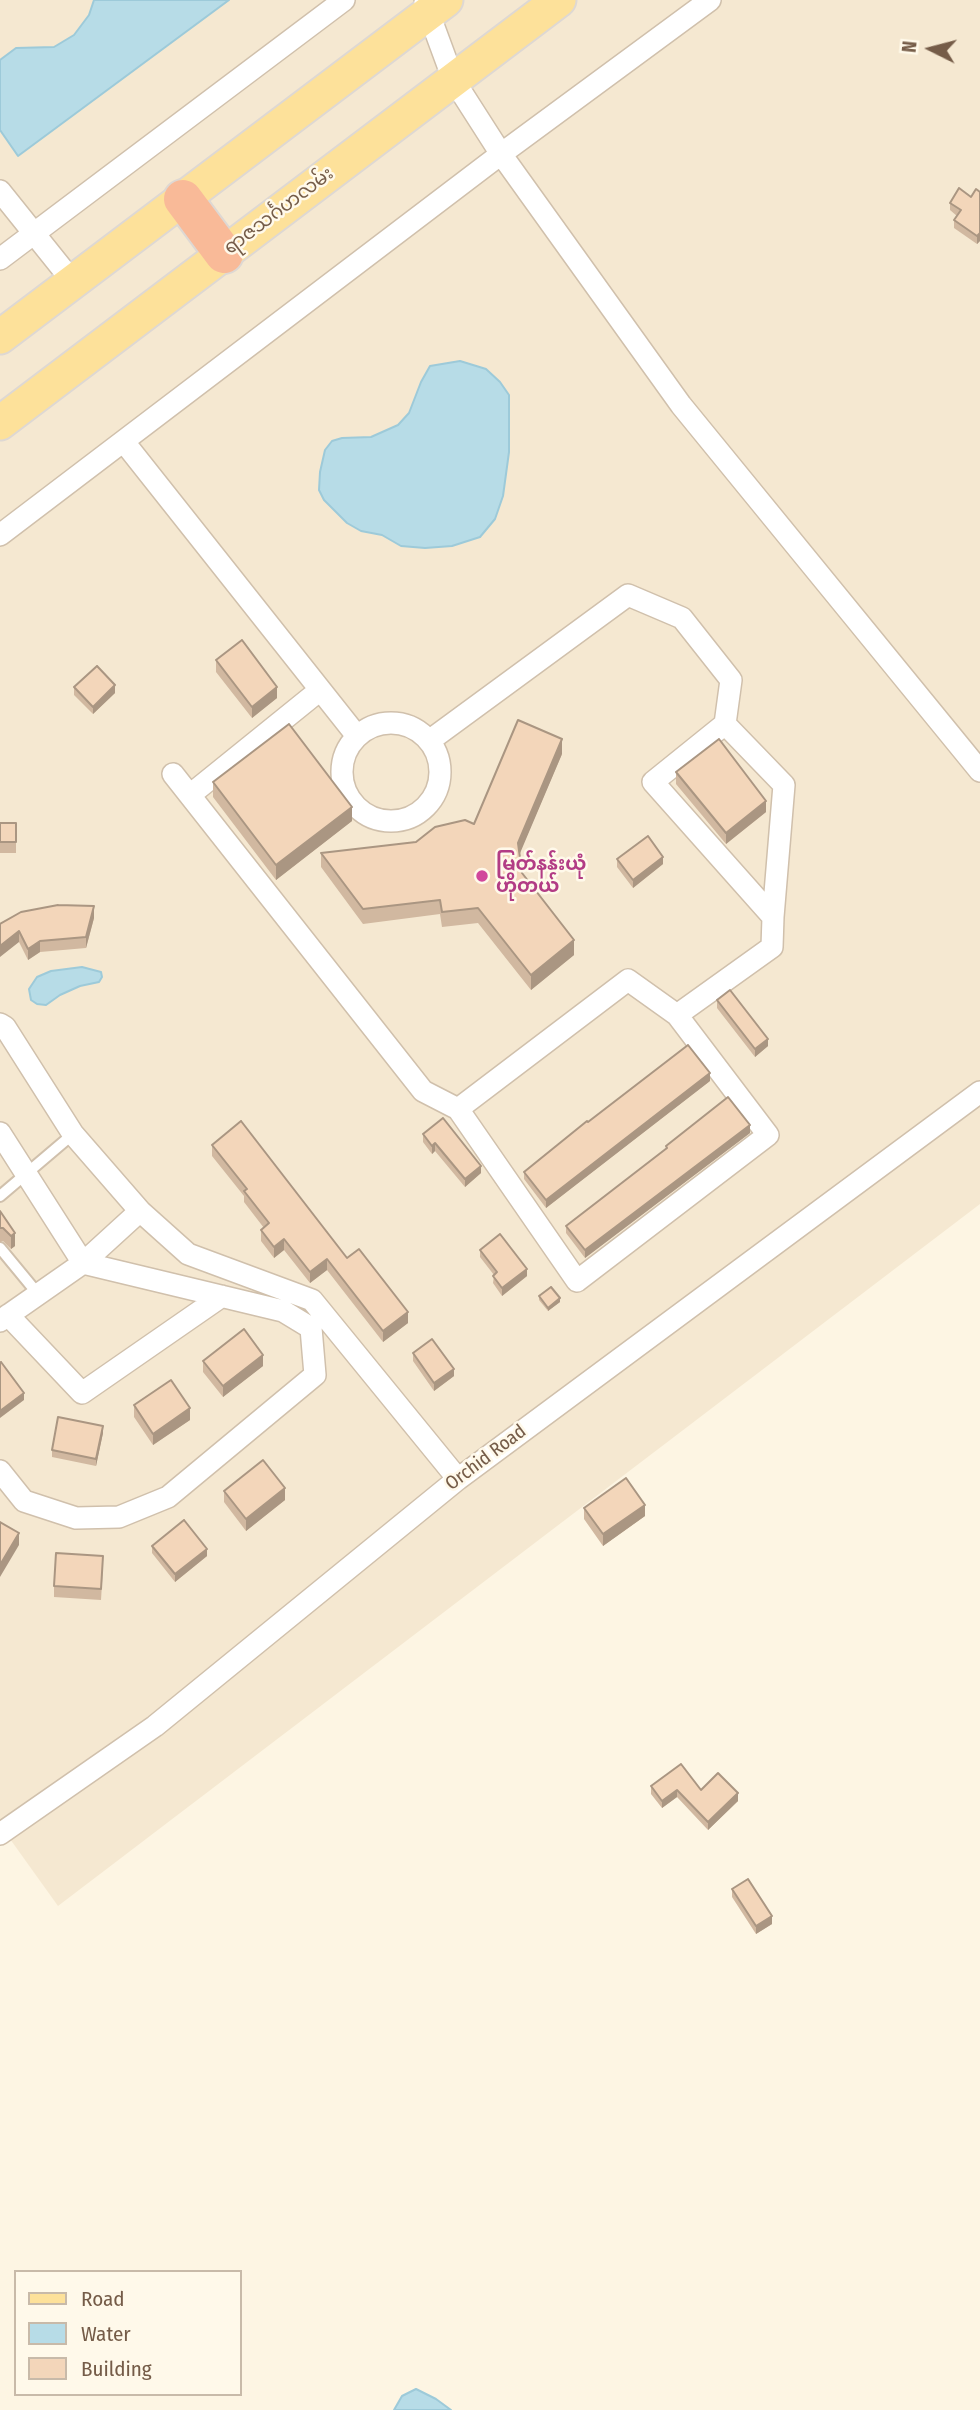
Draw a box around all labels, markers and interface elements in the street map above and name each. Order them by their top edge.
north arrow [896,14,966,84]
text: N [898,40,922,54]
street label: ရာဇသင်္ဂဟလမ်း [220,162,338,260]
place label: မြတ်နန်းယုံ ဟိုတယ် [496,854,586,898]
marker: မြတ်နန်းယုံ ဟိုတယ် [474,868,490,884]
street label: Orchid Road [441,1420,531,1496]
legend [14,2270,242,2396]
text: Road [81,2286,125,2312]
text: Water [81,2321,131,2347]
text: Building [81,2356,152,2382]

